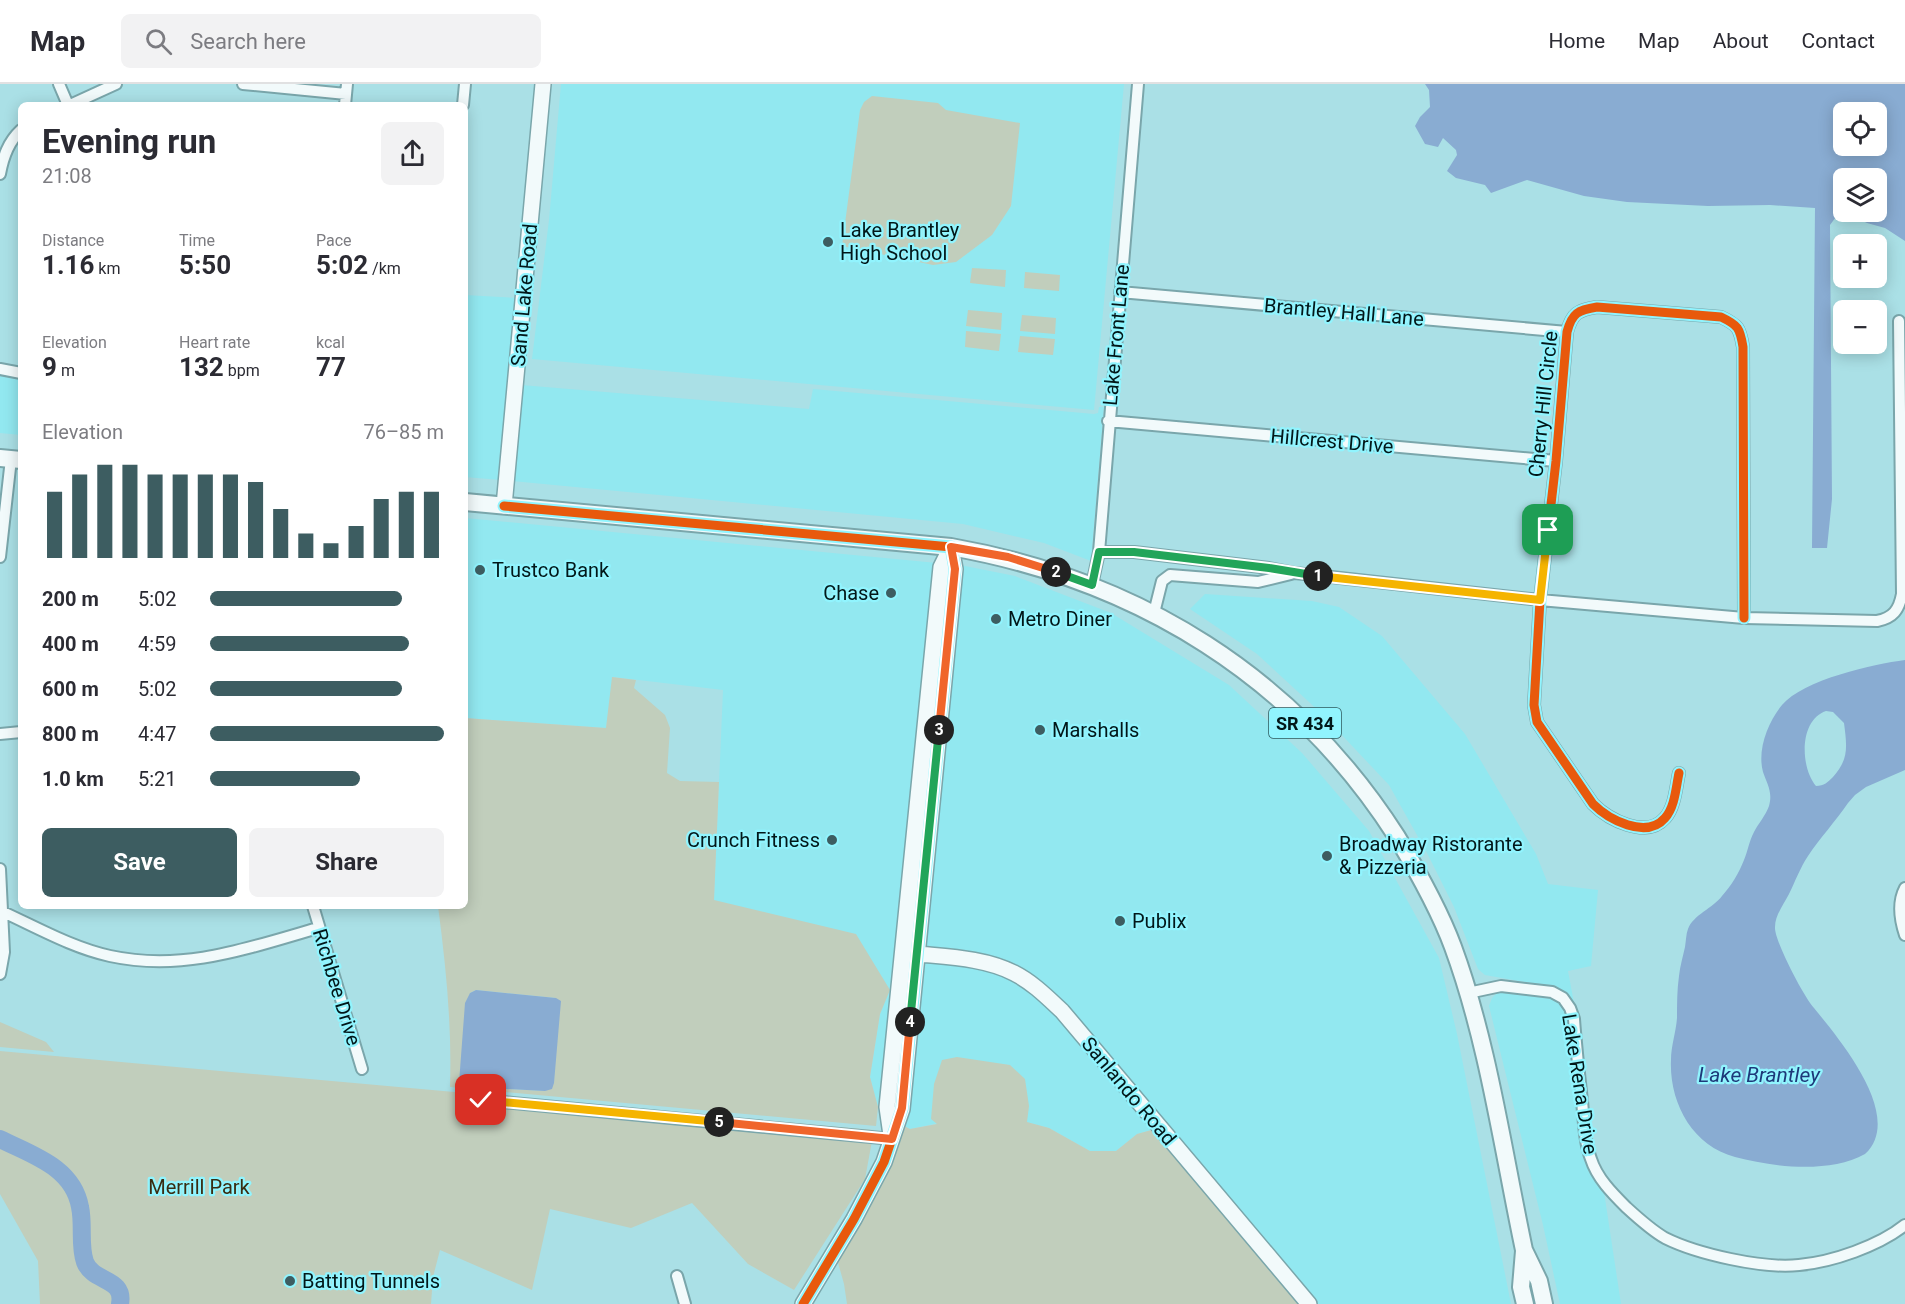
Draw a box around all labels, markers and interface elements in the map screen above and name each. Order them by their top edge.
search box [121,14,541,68]
text: Map [30,25,85,58]
icon: search [142,25,175,58]
text: Search here [190,29,306,54]
text: Home [1549,29,1605,53]
text: Map [1638,29,1680,53]
text: About [1713,29,1769,53]
text: Contact [1802,29,1875,53]
map controls [1833,102,1887,354]
button: locate [1833,102,1887,156]
text: Evening run [42,122,216,161]
button: share [381,122,444,185]
text: 21:08 [42,164,92,188]
button: layers [1833,168,1887,222]
place label: Lake Brantley High School [840,218,960,265]
street label: Sand Lake Road [506,223,542,367]
text: Distance [42,231,104,250]
text: Time [179,231,215,250]
text: Pace [316,231,352,250]
button: + [1833,234,1887,288]
marker: Lake Brantley High School [821,235,835,249]
text: 1.16 [42,250,94,280]
text: 5:50 [179,250,231,280]
text: 5:02 [316,250,368,280]
text: km [94,259,120,278]
text: /km [368,259,401,278]
street label: Lake Front Lane [1098,263,1134,407]
street label: Brantley Hall Lane [1263,293,1425,331]
button: − [1833,300,1887,354]
street label: Cherry Hill Circle [1523,330,1563,478]
text: Elevation [42,333,107,352]
text: Heart rate [179,333,250,352]
text: kcal [316,333,345,352]
text: 9 [42,352,57,382]
text: 132 [179,352,224,382]
text: 77 [316,352,346,382]
text: m [57,361,75,380]
text: bpm [224,361,260,380]
text: Elevation [42,420,123,444]
text: 76–85 m [363,420,444,444]
street label: Hillcrest Drive [1270,424,1394,458]
pin [1522,504,1573,555]
icon: arrive [1531,513,1564,546]
pin: 2 [1041,557,1071,587]
place label: Trustco Bank [492,558,610,582]
pin: 1 [1303,561,1333,591]
text: 2 [1051,562,1061,581]
marker: Trustco Bank [473,563,487,577]
text: 1 [1313,566,1323,585]
place label: Chase [823,581,879,605]
marker: Chase [884,586,898,600]
text: 200 m [42,587,99,611]
text: 5:02 [138,587,177,611]
place label: Metro Diner [1008,607,1112,631]
marker: Metro Diner [989,612,1003,626]
text: 400 m [42,632,99,656]
text: 4:59 [138,632,177,656]
text: 600 m [42,677,99,701]
text: 5:02 [138,677,177,701]
road number: SR 434 [1269,708,1341,738]
pin: 3 [924,715,954,745]
place label: Marshalls [1052,718,1139,742]
text: 3 [934,720,944,739]
text: 800 m [42,722,99,746]
text: 4:47 [138,722,177,746]
marker: Marshalls [1033,723,1047,737]
text: 1.0 km [42,767,104,791]
text: 5:21 [138,767,177,791]
button: Save [42,828,237,897]
button: Share [249,828,444,897]
place label: Crunch Fitness [687,828,820,852]
place label: Broadway Ristorante & Pizzeria [1339,832,1523,879]
marker: Crunch Fitness [825,833,839,847]
marker: Broadway Ristorante & Pizzeria [1320,849,1334,863]
place label: Publix [1132,909,1187,933]
marker: Publix [1113,914,1127,928]
street label: Richbee Drive [308,926,366,1048]
pin: 4 [895,1007,925,1037]
text: 4 [905,1012,915,1031]
street label: Lake Rena Drive [1557,1012,1603,1156]
street label: Sanlando Road [1077,1032,1181,1150]
water label: Lake Brantley [1698,1063,1821,1087]
pin [455,1074,506,1125]
icon: check [464,1083,497,1116]
pin: 5 [704,1107,734,1137]
text: 5 [714,1112,724,1131]
park label: Merrill Park [148,1175,251,1199]
place label: Batting Tunnels [302,1269,440,1293]
marker: Batting Tunnels [283,1274,297,1288]

